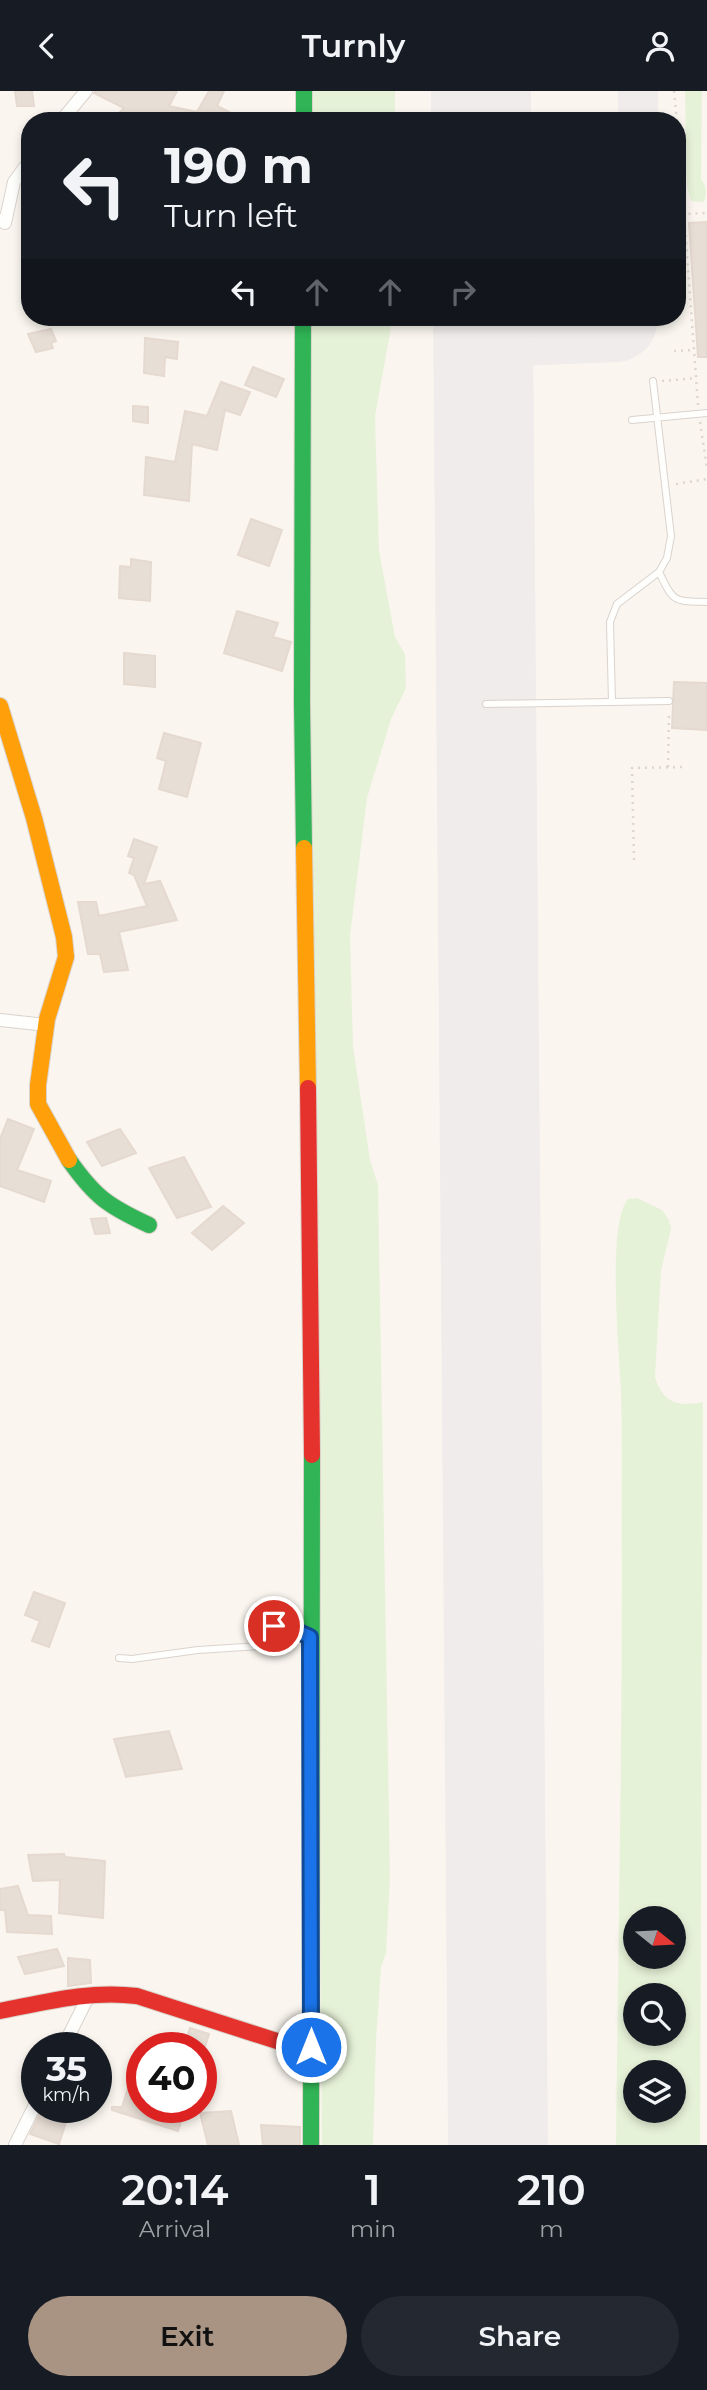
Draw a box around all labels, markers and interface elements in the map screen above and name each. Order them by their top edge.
text: Turnly [302,26,405,65]
icon: back [28,27,66,65]
icon: person [641,27,679,65]
text: 190 m [164,136,313,195]
icon: left [49,140,140,231]
text: Turn left [164,196,298,235]
icon: left [225,273,263,311]
icon: ahead [298,273,336,311]
icon: ahead [371,273,409,311]
icon: right [444,273,482,311]
pin [244,1596,304,1656]
icon: arrive [255,1607,293,1645]
north arrow [623,1906,686,1969]
map controls [623,1906,686,2123]
button: search [623,1983,686,2046]
position arrow [274,2010,348,2084]
speed limit sign: 40 [126,2032,217,2123]
text: 35 [46,2047,87,2090]
button: layers [623,2060,686,2123]
text: km/h [42,2084,91,2106]
text: 20:14 [121,2164,229,2216]
text: 1 [365,2164,381,2216]
text: 210 [517,2164,586,2216]
text: Arrival [139,2215,211,2243]
text: min [350,2215,396,2243]
text: m [539,2215,564,2243]
button: Exit [28,2296,347,2376]
button: Share [361,2296,679,2376]

